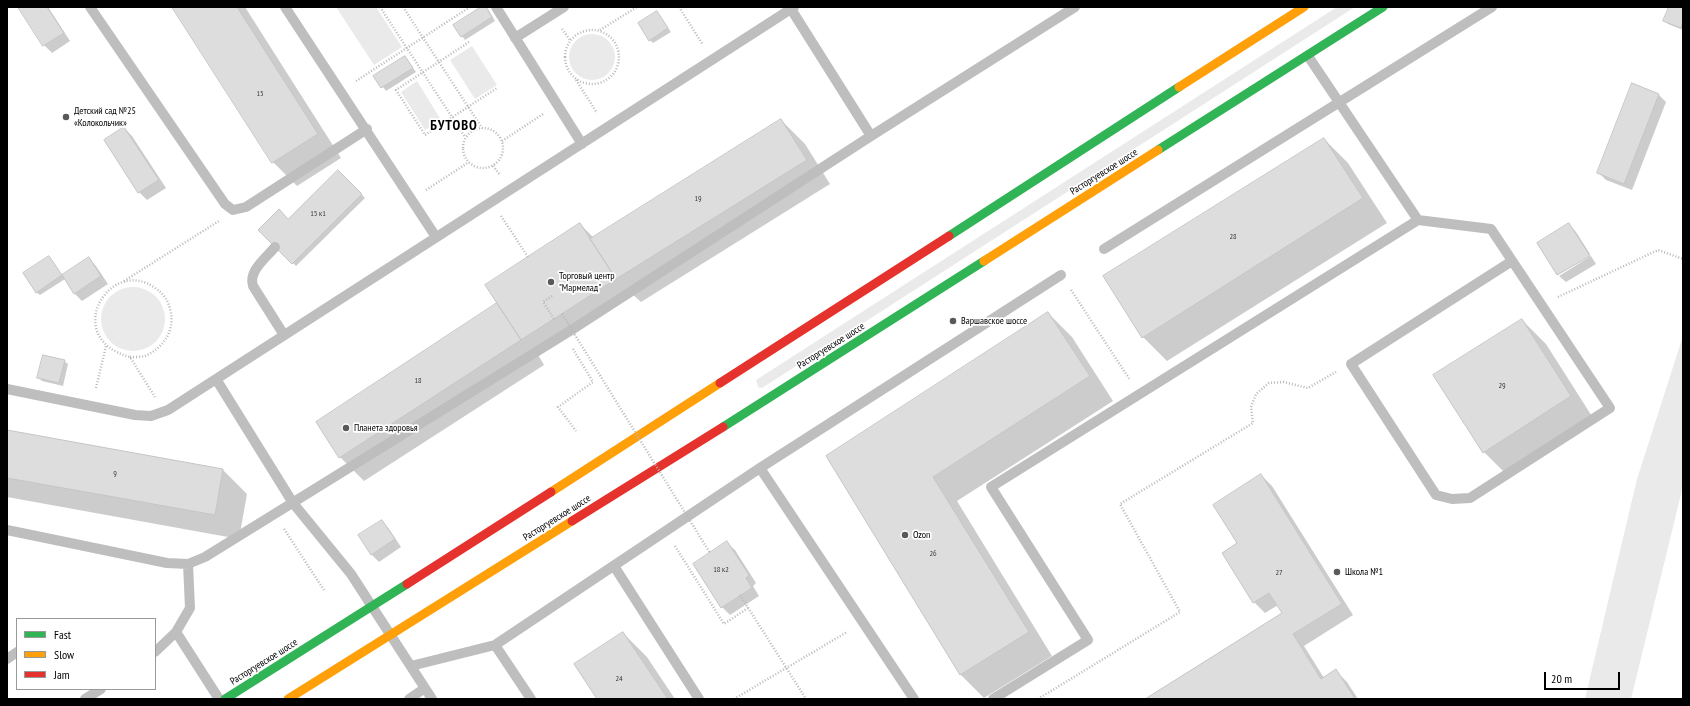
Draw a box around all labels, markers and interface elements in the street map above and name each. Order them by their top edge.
house number: 15 [256,89,264,99]
place label: Детский сад №25 «Колокольчик» [74,105,136,128]
marker: Детский сад №25 «Колокольчик» [61,112,71,122]
district label: БУТОВО [430,118,478,134]
street label: Расторгуевское шоссе [1068,146,1140,198]
house number: 19 [694,194,702,204]
house number: 15 к1 [310,209,326,219]
house number: 28 [1229,232,1237,242]
place label: Торговый центр "Мармелад" [559,270,615,294]
marker: Торговый центр "Мармелад" [546,277,556,287]
place label: Варшавское шоссе [961,315,1027,327]
marker: Варшавское шоссе [948,316,958,326]
street label: Расторгуевское шоссе [795,320,867,372]
house number: 18 [414,376,422,386]
house number: 29 [1498,381,1506,391]
place label: Планета здоровья [354,422,418,434]
marker: Планета здоровья [341,423,351,433]
house number: 9 [113,469,117,479]
street label: Расторгуевское шоссе [521,492,593,544]
place label: Ozon [913,529,931,541]
marker: Ozon [900,530,910,540]
house number: 26 [929,549,937,559]
house number: 18 к2 [713,565,729,575]
place label: Школа №1 [1345,566,1383,578]
marker: Школа №1 [1332,567,1342,577]
house number: 27 [1275,568,1283,578]
legend [16,618,156,690]
text: Fast [54,627,71,642]
street label: Расторгуевское шоссе [228,636,300,688]
text: Slow [54,647,74,662]
scale bar [1546,664,1622,690]
text: Jam [54,667,70,682]
text: 20 m [1551,671,1572,686]
house number: 24 [615,674,623,684]

